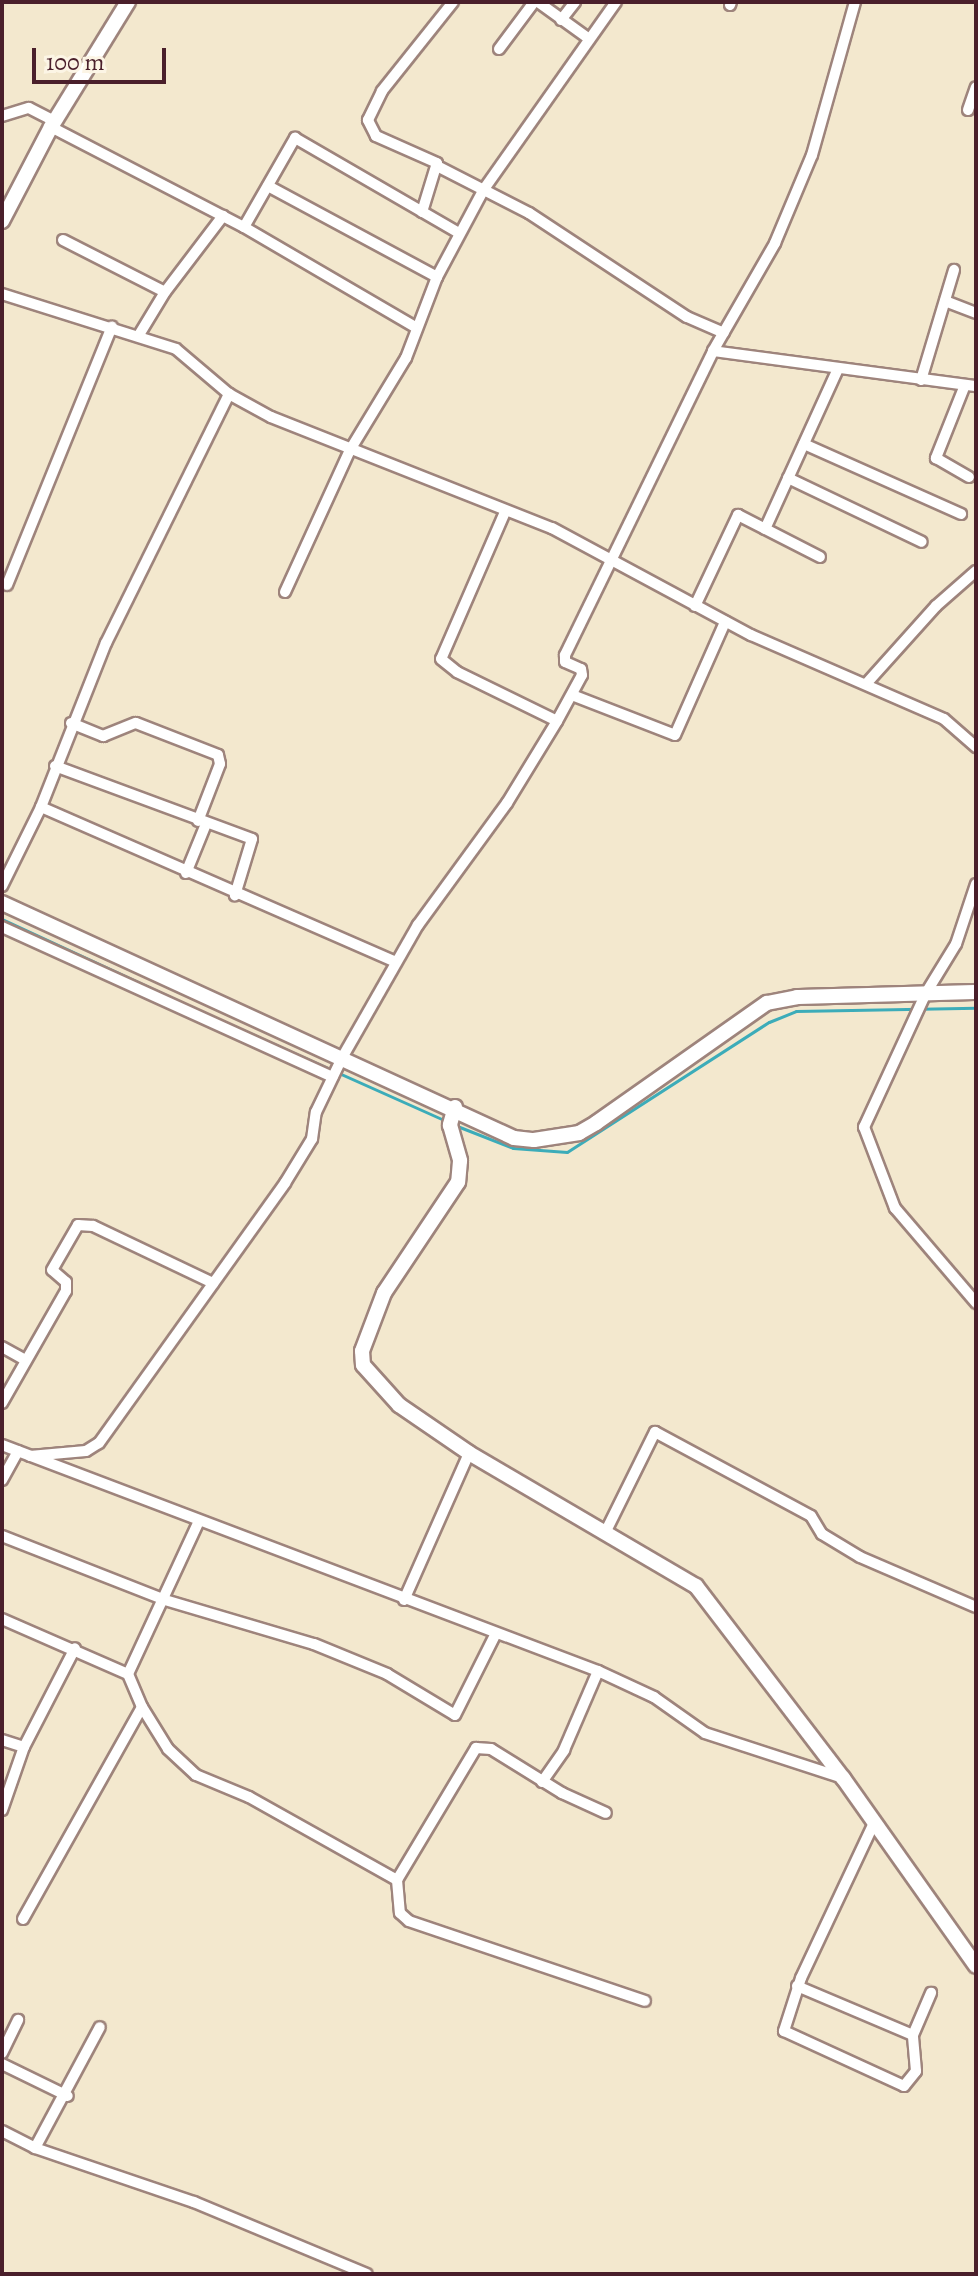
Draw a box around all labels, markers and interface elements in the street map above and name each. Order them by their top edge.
scale bar [36,32,170,82]
text: 100 m [46,46,105,78]

